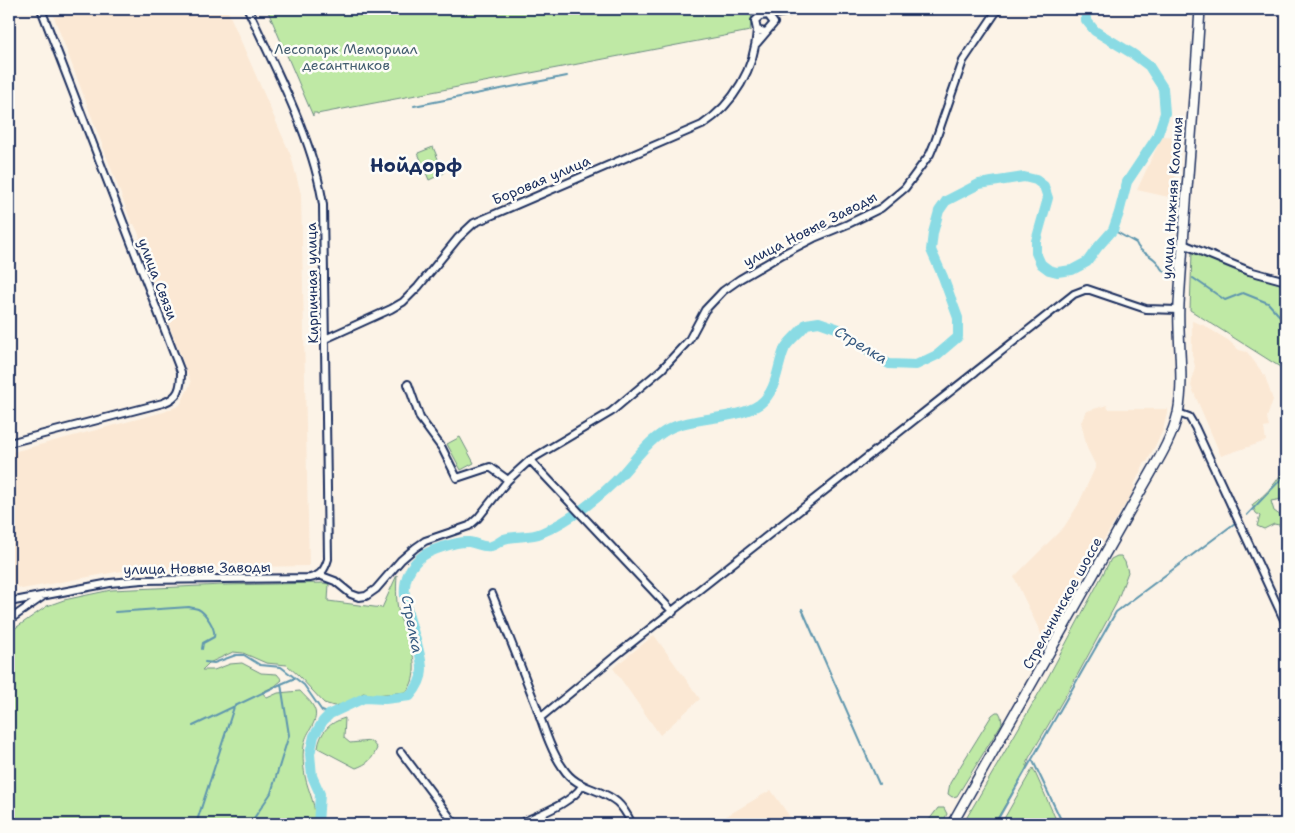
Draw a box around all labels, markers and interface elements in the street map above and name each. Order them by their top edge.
park label: Лесопарк Мемориал десантников [274,40,418,74]
street label: улица Нижняя Колония [1157,116,1187,280]
street label: Боровая улица [489,151,593,209]
district label: Нойдорф [370,153,462,178]
street label: улица Новые Заводы [740,188,880,270]
street label: Кирпичная улица [302,222,322,344]
street label: улица Связи [134,235,182,323]
water label: Стрелка [831,321,891,369]
street label: Стрельнинское шоссе [1018,534,1106,672]
street label: улица Новые Заводы [123,558,271,578]
water label: Стрелка [397,593,427,655]

